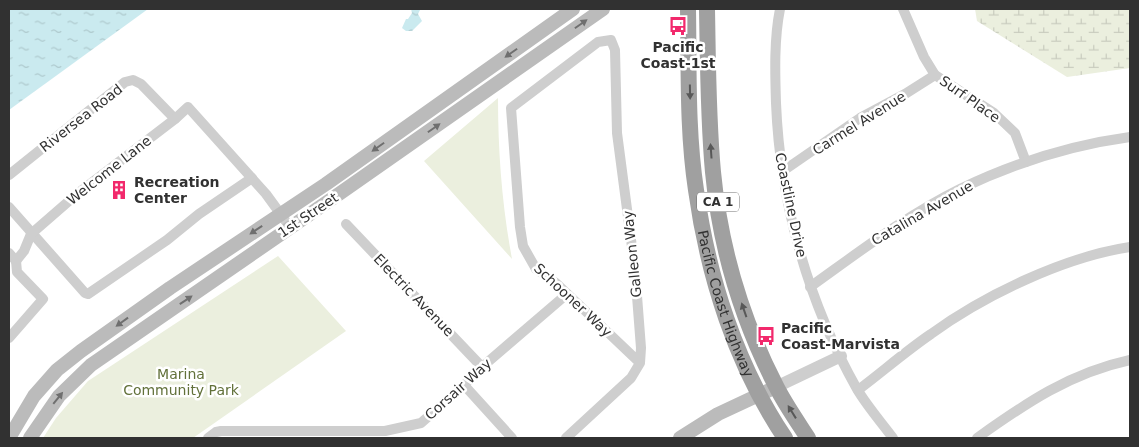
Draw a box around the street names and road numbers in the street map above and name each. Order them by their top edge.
street label: Surf Place [937,72,1003,126]
street label: Riversea Road [37,81,125,155]
street label: Carmel Avenue [810,88,908,158]
street label: Welcome Lane [64,132,154,208]
street label: Coastline Drive [772,151,810,259]
street label: Catalina Avenue [869,178,975,248]
street label: 1st Street [275,189,341,241]
road number: CA 1 [697,192,739,212]
street label: Galleon Way [619,210,645,298]
street label: Pacific Coast Highway [695,229,757,380]
street label: Electric Avenue [371,250,457,340]
street label: Schooner Way [531,260,615,340]
street label: Corsair Way [421,355,495,423]

